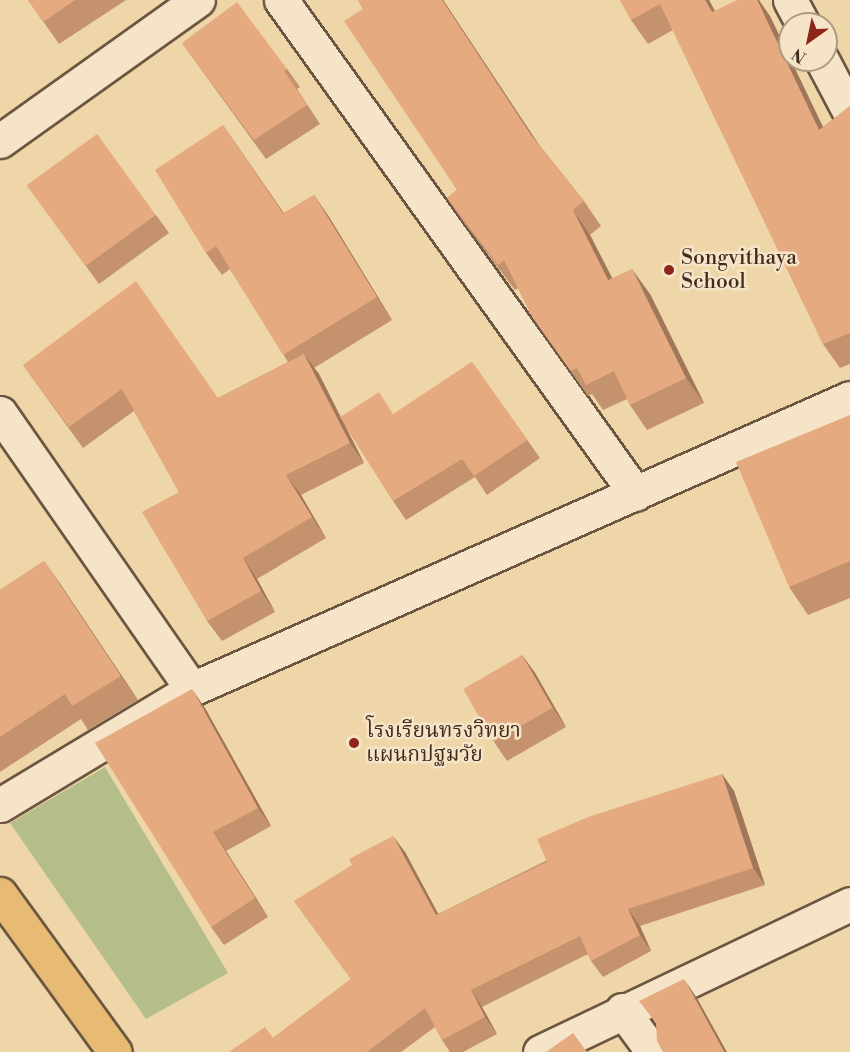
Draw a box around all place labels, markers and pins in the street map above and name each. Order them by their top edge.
place label: Songvithaya School [681,245,797,295]
marker: Songvithaya School [662,263,676,277]
place label: โรงเรียนทรงวิทยา แผนกปฐมวัย [366,718,521,768]
marker: โรงเรียนทรงวิทยา แผนกปฐมวัย [347,736,361,750]

